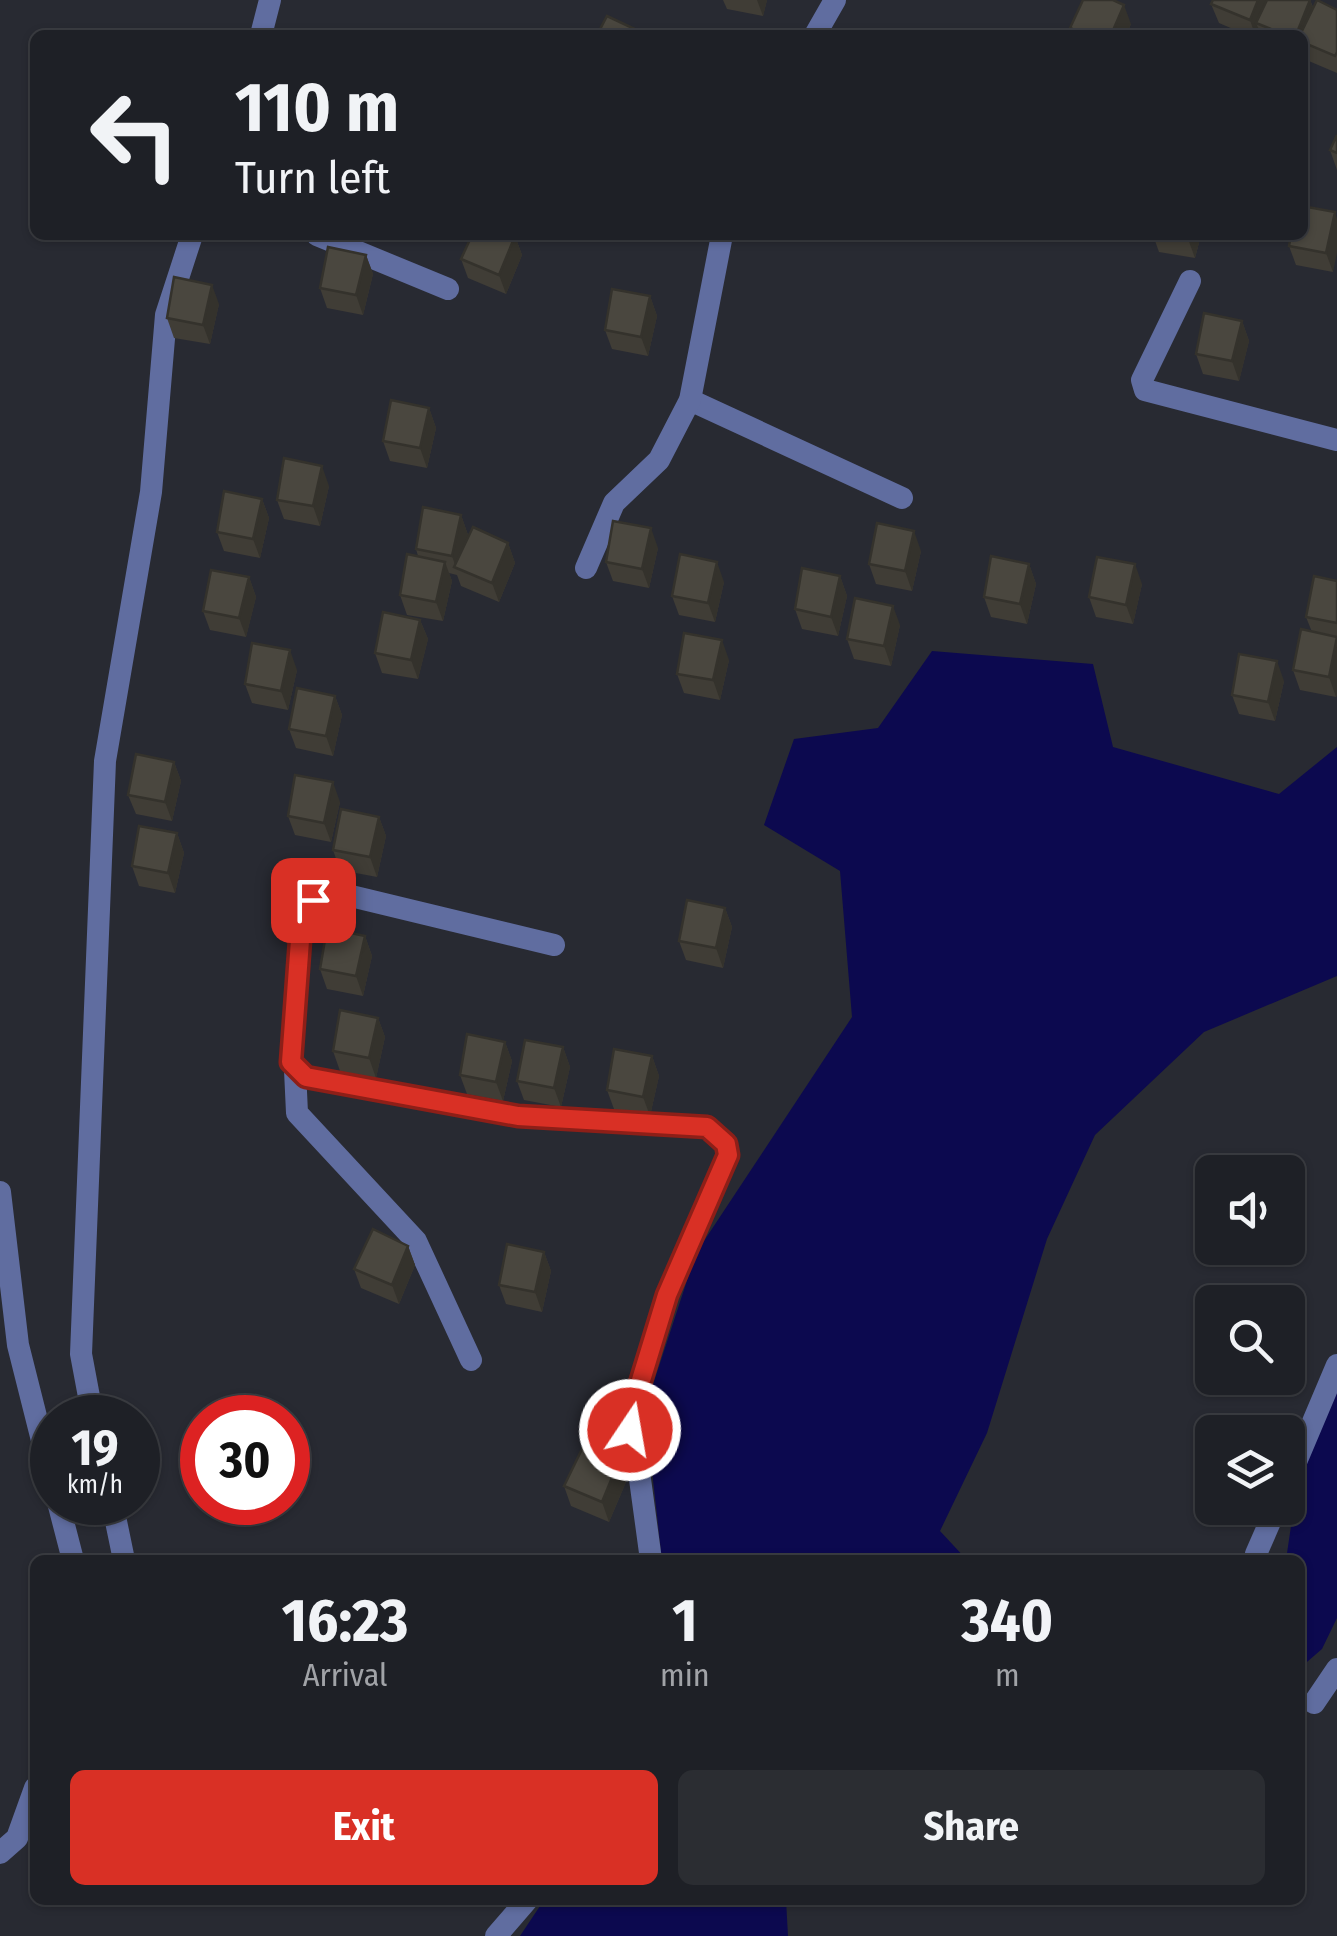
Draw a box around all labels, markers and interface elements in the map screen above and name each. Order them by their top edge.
text: 110 m [235,66,399,150]
icon: left [70,70,200,200]
text: Turn left [235,151,390,205]
pin [271,858,356,943]
icon: arrive [286,873,341,928]
map controls [1195,1155,1305,1525]
button: sound [1195,1155,1305,1265]
button: search [1195,1285,1305,1395]
position arrow [578,1378,682,1482]
speed limit sign: 30 [180,1395,310,1525]
button: layers [1195,1415,1305,1525]
text: 19 [71,1418,118,1478]
text: km/h [67,1470,123,1500]
text: 16:23 [282,1585,408,1657]
text: 1 [672,1585,698,1657]
text: 340 [961,1585,1053,1657]
text: Arrival [303,1656,387,1694]
text: min [660,1656,710,1694]
text: m [995,1656,1020,1694]
button: Exit [70,1770,658,1885]
button: Share [678,1770,1265,1885]

